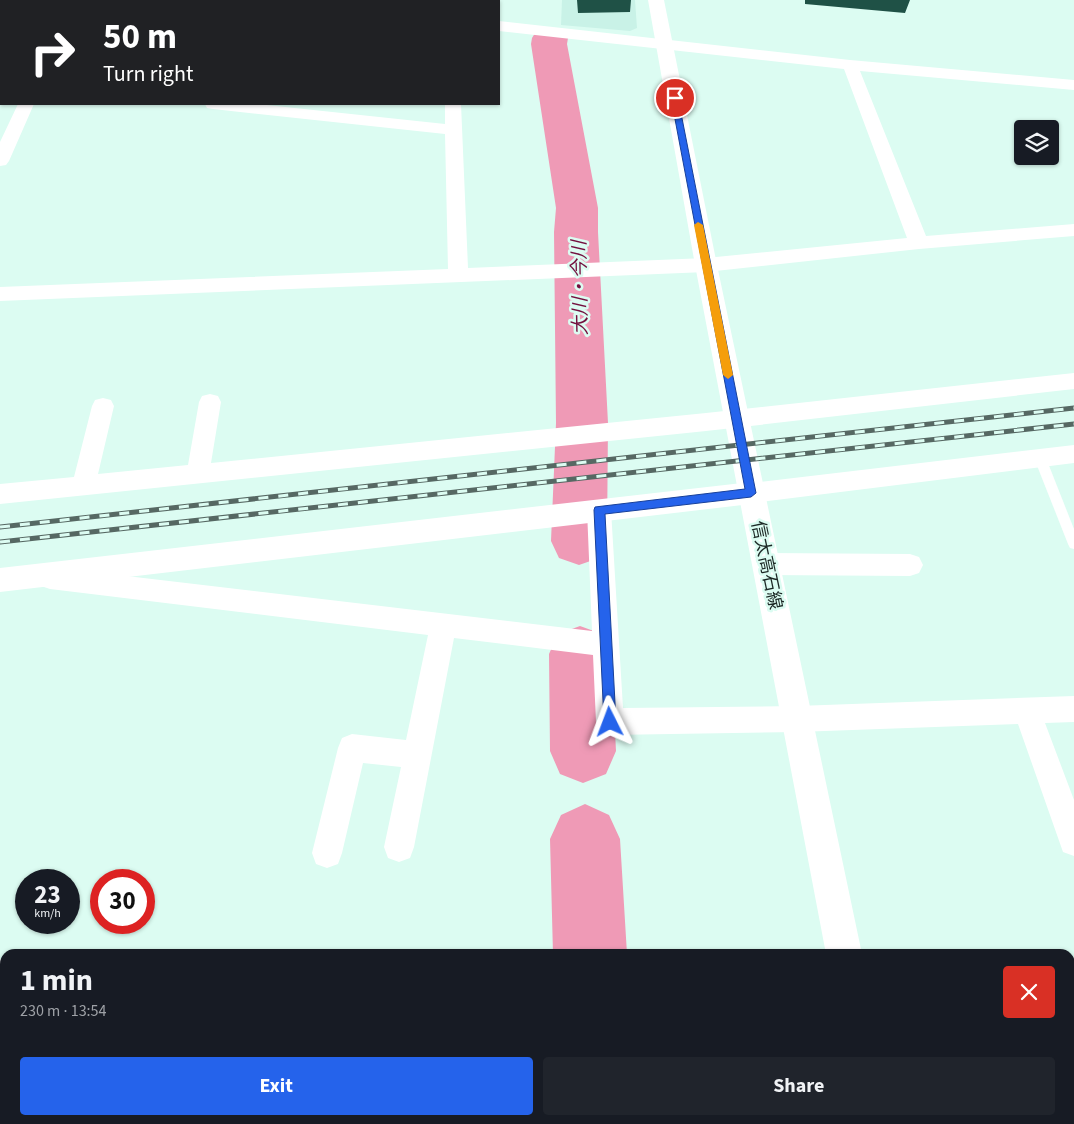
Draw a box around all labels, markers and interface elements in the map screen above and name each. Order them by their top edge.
text: 50 m [103,12,177,62]
icon: right [20,20,85,85]
text: Turn right [103,58,193,90]
pin [654,77,696,119]
icon: arrive [661,84,689,112]
map controls [1014,120,1059,165]
button: layers [1014,120,1059,165]
water label: 大川・今川 [566,238,595,336]
street label: 信太高石線 [745,518,788,612]
position arrow [583,695,635,747]
speed limit sign: 30 [90,869,155,934]
text: 23 [34,877,61,913]
text: km/h [34,905,61,922]
text: 1 min [20,959,93,1002]
button: close [1003,966,1055,1018]
text: 230 m · 13:54 [20,1000,107,1022]
button: Exit [20,1057,533,1115]
button: Share [543,1057,1055,1115]

